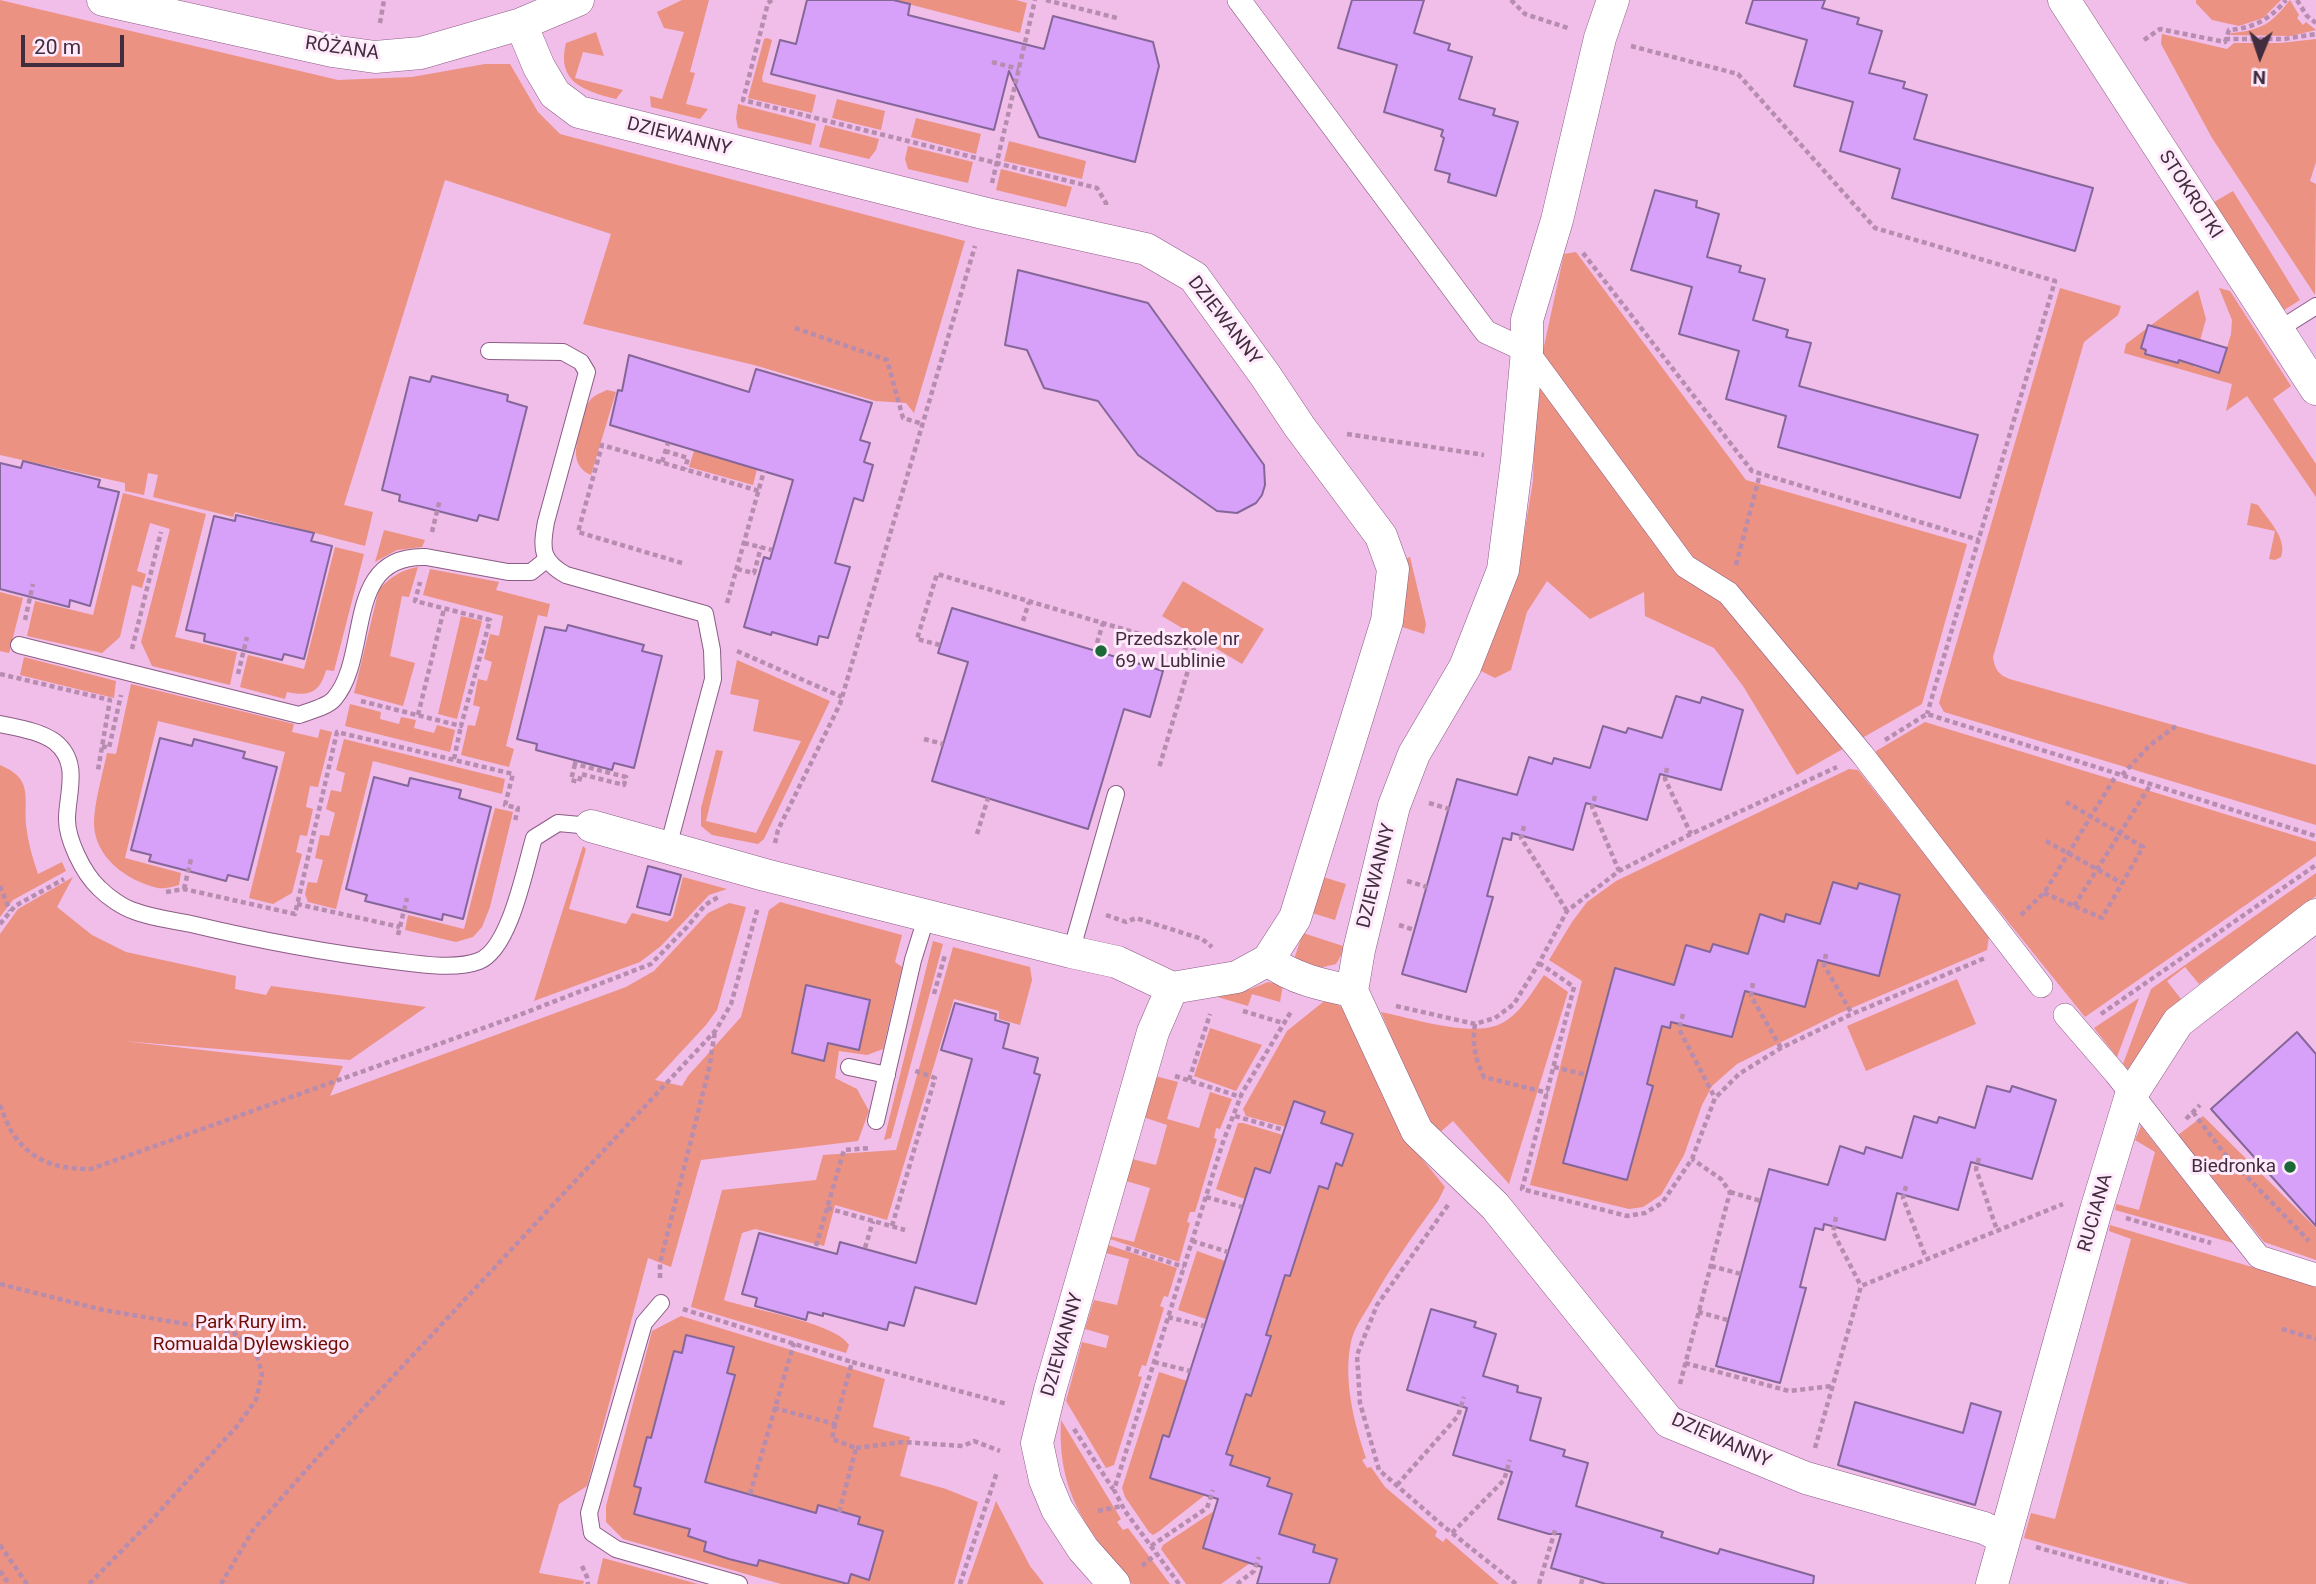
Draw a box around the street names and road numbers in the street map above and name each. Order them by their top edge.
street label: RÓŻANA [303,33,381,65]
street label: DZIEWANNY [624,113,734,161]
street label: STOKROTKI [2153,147,2227,243]
street label: DZIEWANNY [1182,272,1266,370]
street label: DZIEWANNY [1353,821,1401,931]
street label: RUCIANA [2074,1171,2118,1255]
street label: DZIEWANNY [1037,1291,1089,1399]
street label: DZIEWANNY [1668,1409,1774,1473]

